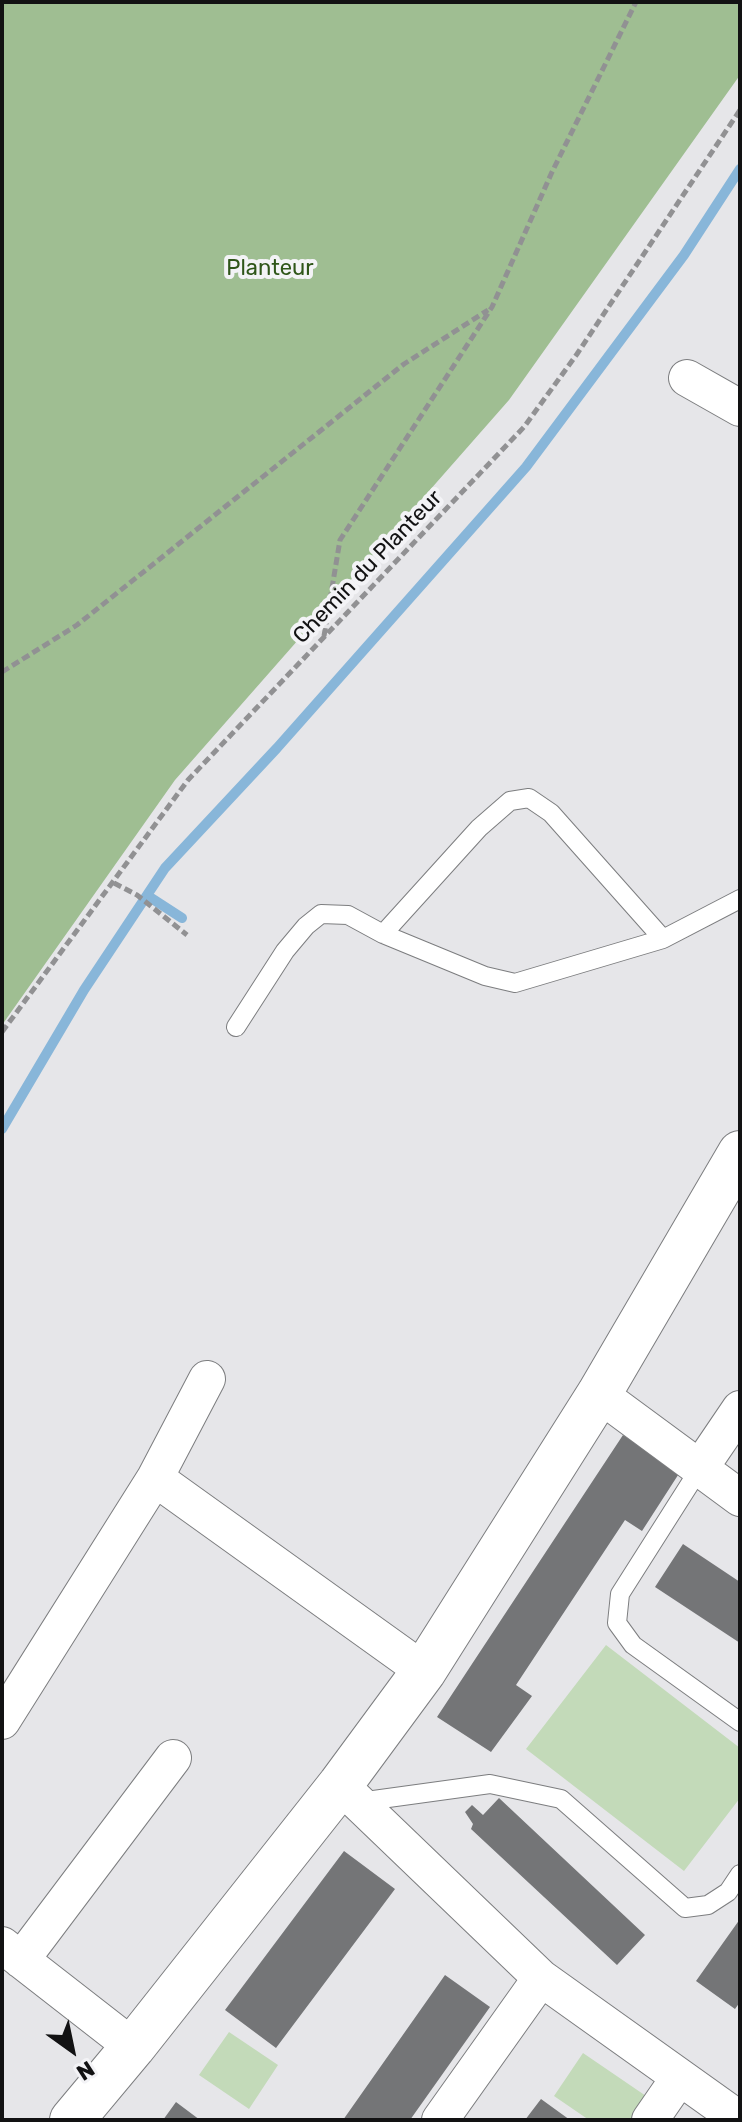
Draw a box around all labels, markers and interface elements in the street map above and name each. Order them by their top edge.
park label: Planteur [226,256,314,282]
street label: Chemin du Planteur [288,485,448,649]
north arrow [32,2010,112,2090]
text: N [71,2055,99,2086]

